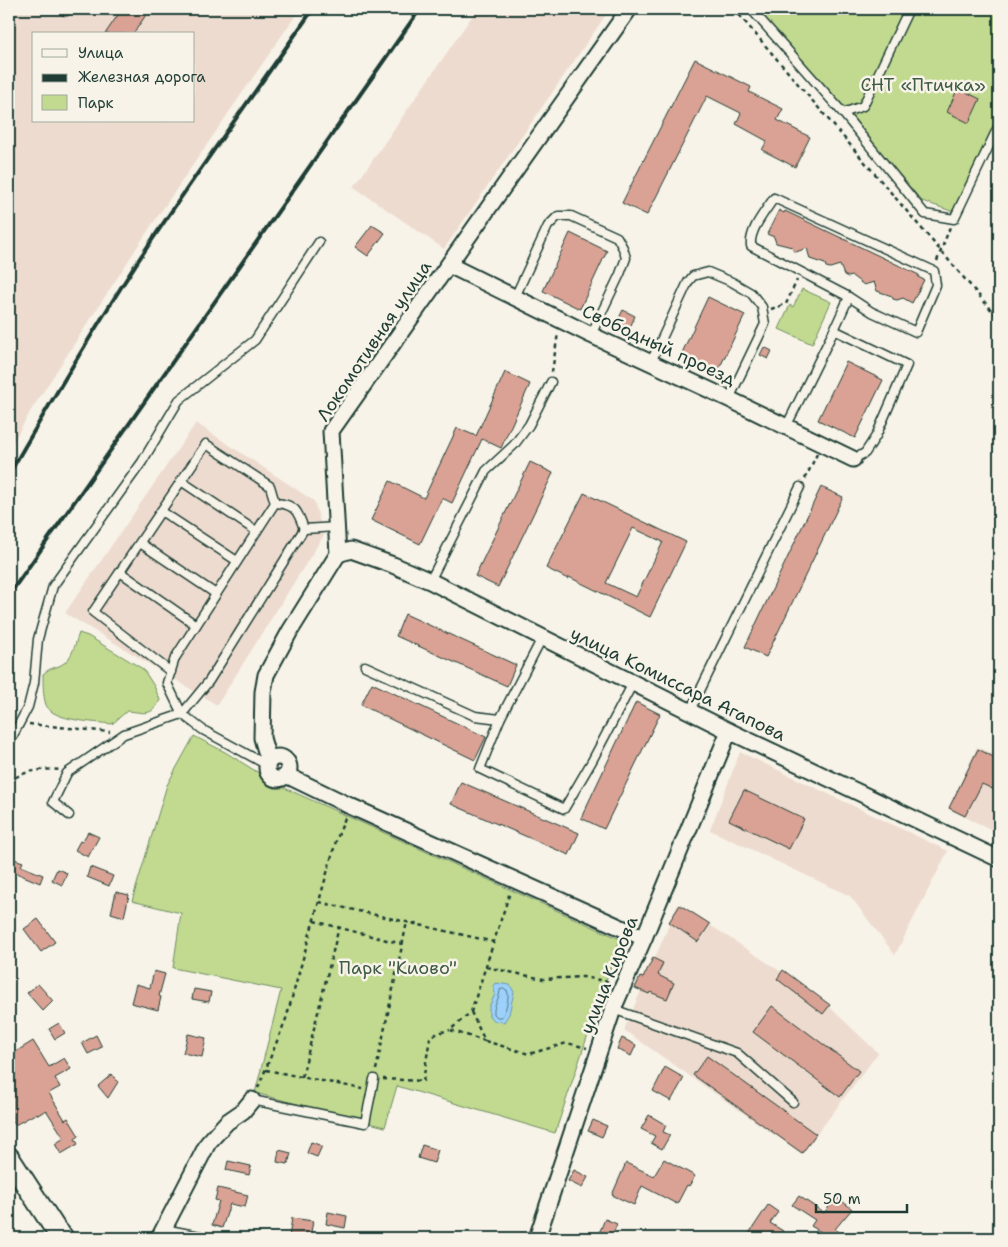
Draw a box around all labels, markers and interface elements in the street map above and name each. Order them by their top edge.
legend [32,32,195,122]
text: Улица [78,43,124,63]
text: Железная дорога [78,67,206,87]
park label: СНТ «Птичка» [860,73,986,97]
text: Парк [78,93,114,113]
street label: Локомотивная улица [311,256,437,426]
street label: Свободный проезд [578,299,740,391]
street label: улица Комиссара Агапова [566,621,790,747]
street label: улица Кирова [574,913,644,1037]
park label: Парк "Киово" [339,956,457,980]
scale bar [816,1182,907,1214]
text: 50 m [823,1189,861,1209]

